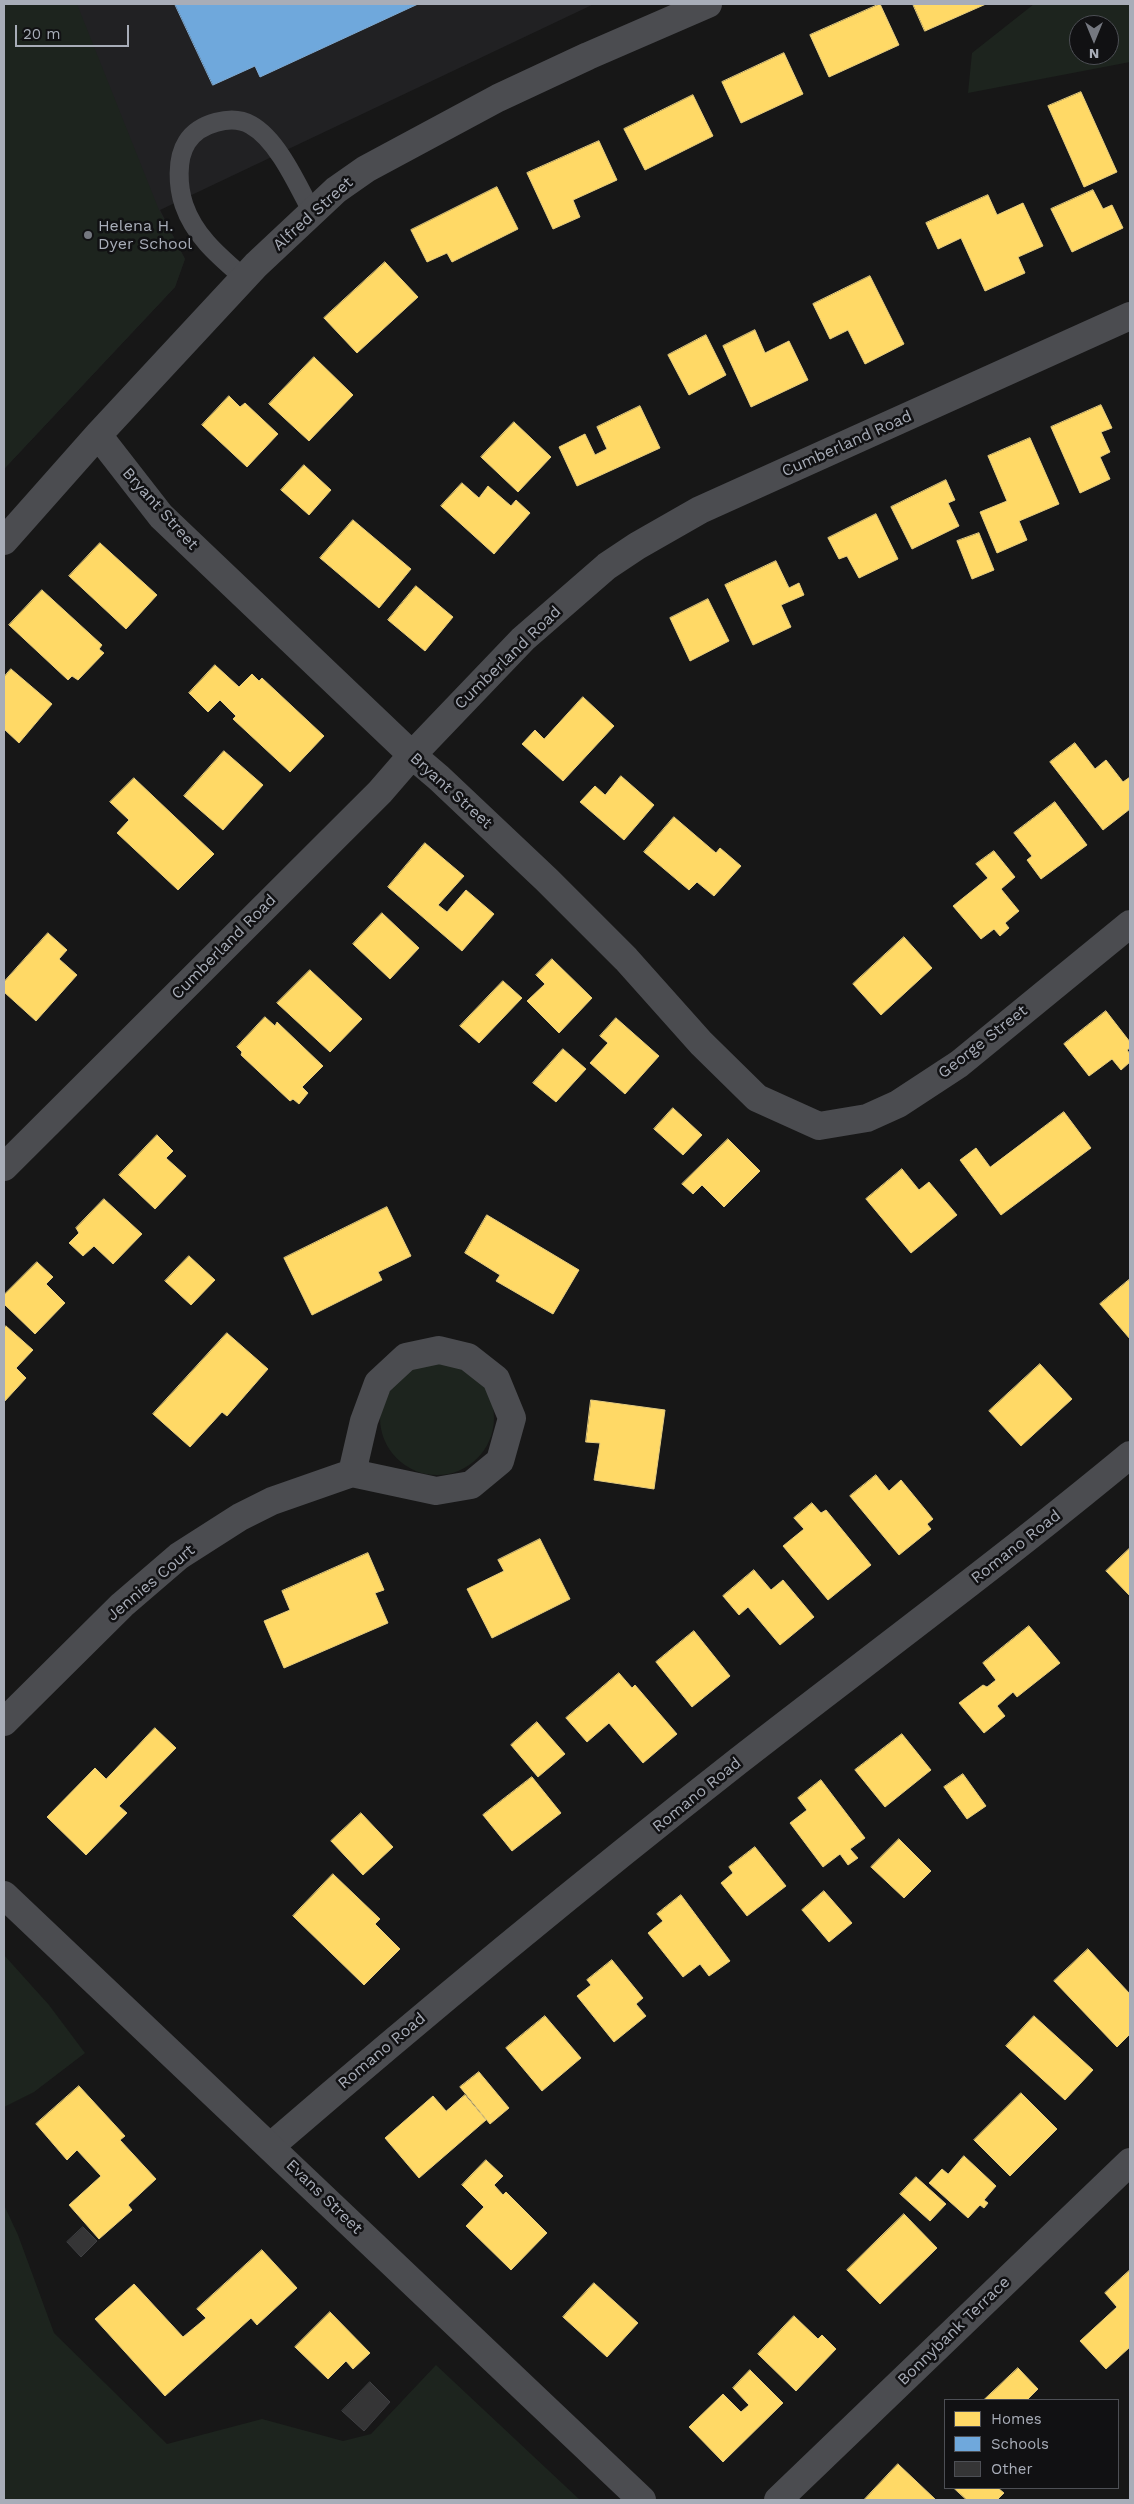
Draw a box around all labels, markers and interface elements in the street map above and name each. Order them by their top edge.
scale bar [18,15,131,47]
north arrow [1069,15,1119,65]
text: 20 m [23,25,61,43]
text: N [1089,46,1099,62]
street label: Alfred Street [269,173,357,255]
place label: Helena H. Dyer School [98,216,192,254]
marker: Helena H. Dyer School [82,229,94,241]
street label: Cumberland Road [779,407,915,481]
street label: Bryant Street [118,464,202,554]
street label: Cumberland Road [451,602,565,714]
street label: Bryant Street [406,749,496,833]
street label: Cumberland Road [168,891,280,1003]
street label: George Street [935,1001,1031,1083]
street label: Romano Road [967,1506,1065,1588]
street label: Jennies Court [103,1541,199,1625]
street label: Romano Road [649,1753,745,1837]
street label: Romano Road [334,2009,430,2093]
street label: Evans Street [282,2156,366,2238]
street label: Bonnybank Terrace [894,2272,1014,2390]
legend [944,2399,1119,2489]
text: Homes [991,2410,1042,2428]
text: Schools [991,2435,1049,2453]
text: Other [991,2460,1033,2478]

